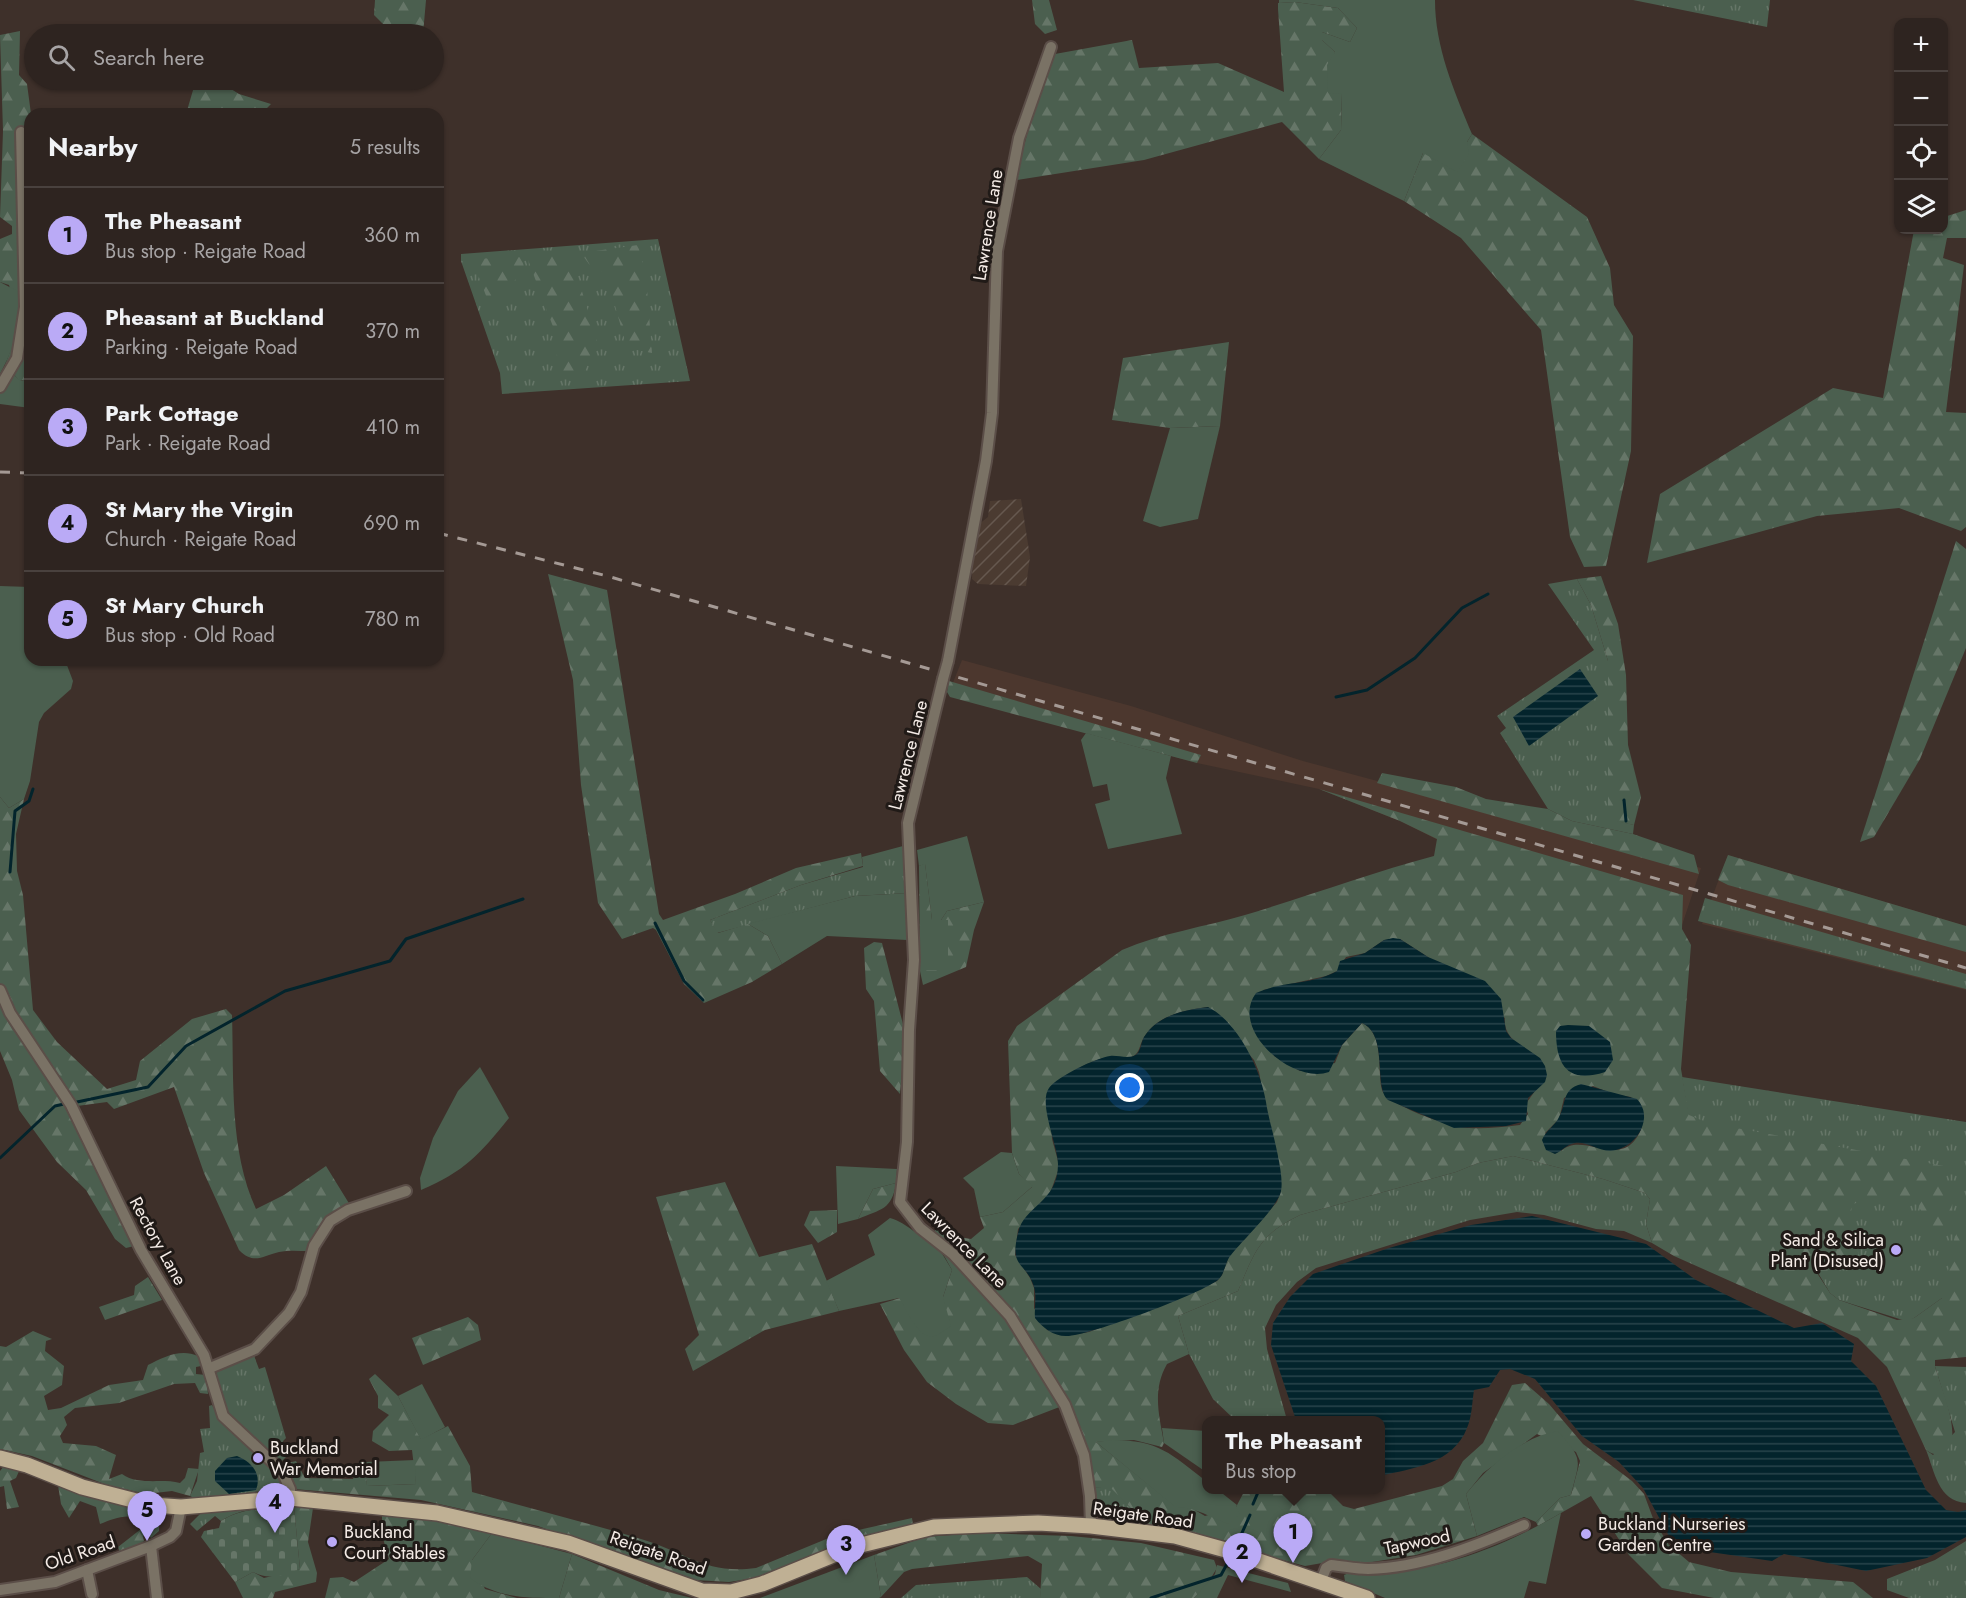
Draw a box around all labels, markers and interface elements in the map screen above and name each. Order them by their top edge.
map controls [1894,18,1948,234]
button: + [1894,18,1948,72]
search box [24,24,444,90]
icon: search [45,41,78,74]
text: Search here [93,41,204,73]
button: − [1894,72,1948,126]
button: locate [1894,126,1948,180]
text: Nearby [48,128,137,166]
text: 5 results [350,133,420,162]
street label: Lawrence Lane [966,168,1010,282]
button: layers [1894,180,1948,234]
text: The Pheasant [105,205,241,237]
text: 1 [62,221,73,250]
text: 360 m [364,221,420,250]
text: Bus stop · Reigate Road [105,237,306,266]
text: Pheasant at Buckland [105,301,324,333]
text: 2 [61,317,74,346]
text: 370 m [365,317,420,346]
text: Parking · Reigate Road [105,333,298,362]
text: Park Cottage [105,397,239,429]
text: 3 [61,413,74,442]
text: 410 m [366,413,420,442]
text: Park · Reigate Road [105,429,271,458]
text: St Mary the Virgin [105,493,293,525]
text: 4 [61,509,74,538]
text: 690 m [363,509,420,538]
text: Church · Reigate Road [105,525,296,554]
text: St Mary Church [105,589,264,621]
text: 5 [61,605,74,634]
text: 780 m [365,605,420,634]
text: Bus stop · Old Road [105,621,275,650]
street label: Lawrence Lane [882,697,934,813]
your location [1115,1073,1144,1102]
street label: Rectory Lane [123,1192,193,1290]
street label: Lawrence Lane [915,1196,1013,1294]
place label: Sand & Silica Plant (Disused) [1771,1227,1884,1274]
marker: Sand & Silica Plant (Disused) [1889,1243,1903,1257]
popup [1202,1416,1385,1494]
text: The Pheasant [1225,1425,1362,1457]
place label: Buckland War Memorial [270,1435,378,1482]
marker: Buckland War Memorial [251,1451,265,1465]
text: Bus stop [1225,1457,1296,1486]
pin: 4 [256,1484,294,1533]
pin: 5 [128,1492,166,1541]
street label: Reigate Road [1091,1495,1195,1535]
place label: Buckland Nurseries Garden Centre [1598,1511,1745,1558]
pin: 1 [1274,1514,1312,1563]
place label: Buckland Court Stables [344,1519,445,1566]
street label: Tapwood [1381,1522,1453,1562]
street label: Reigate Road [606,1524,710,1582]
pin: 3 [826,1526,866,1575]
marker: Buckland Nurseries Garden Centre [1579,1527,1593,1541]
street label: Old Road [41,1529,119,1577]
pin: 2 [1222,1534,1262,1583]
marker: Buckland Court Stables [325,1535,339,1549]

